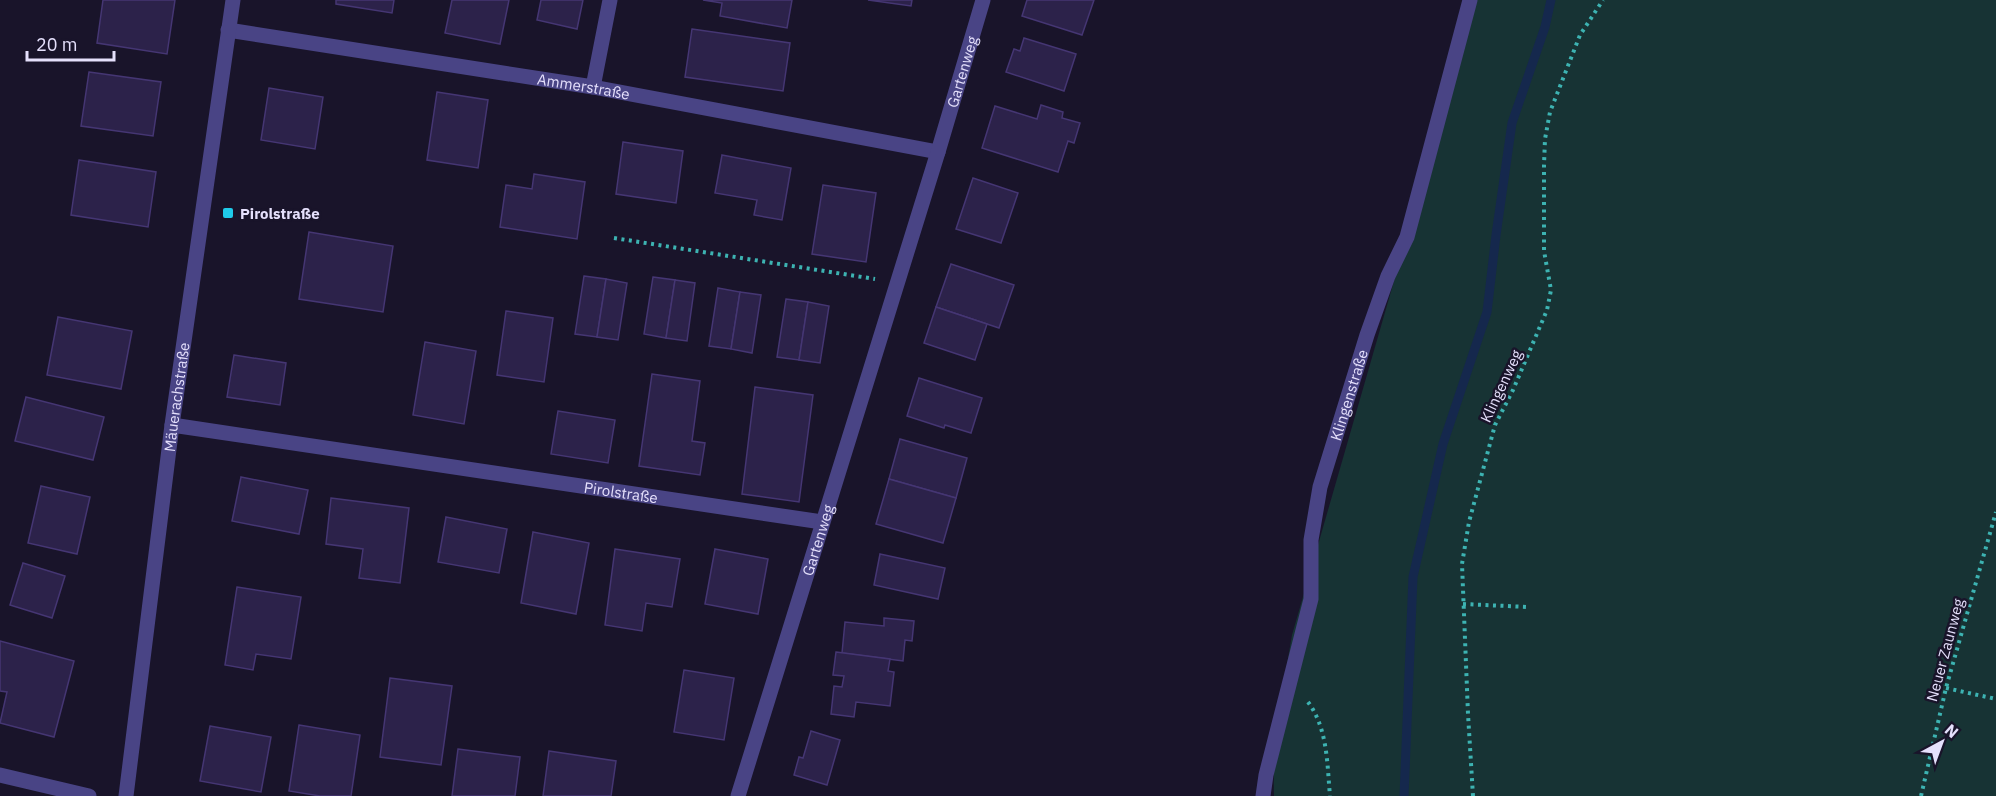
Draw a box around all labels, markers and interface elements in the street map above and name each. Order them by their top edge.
scale bar [27,24,114,62]
text: 20 m [36,33,78,56]
street label: Gartenweg [942,34,981,110]
street label: Ammerstraße [536,69,631,103]
place label: Pirolstraße [240,204,320,223]
marker: Pirolstraße [221,206,235,220]
street label: Mäuerachstraße [159,341,193,453]
street label: Klingenstraße [1325,347,1371,443]
street label: Klingenweg [1476,347,1526,425]
street label: Pirolstraße [583,477,659,507]
street label: Gartenweg [798,502,837,578]
street label: Neuer Zaunweg [1922,596,1968,704]
north arrow [1912,712,1972,772]
text: N [1941,719,1963,742]

